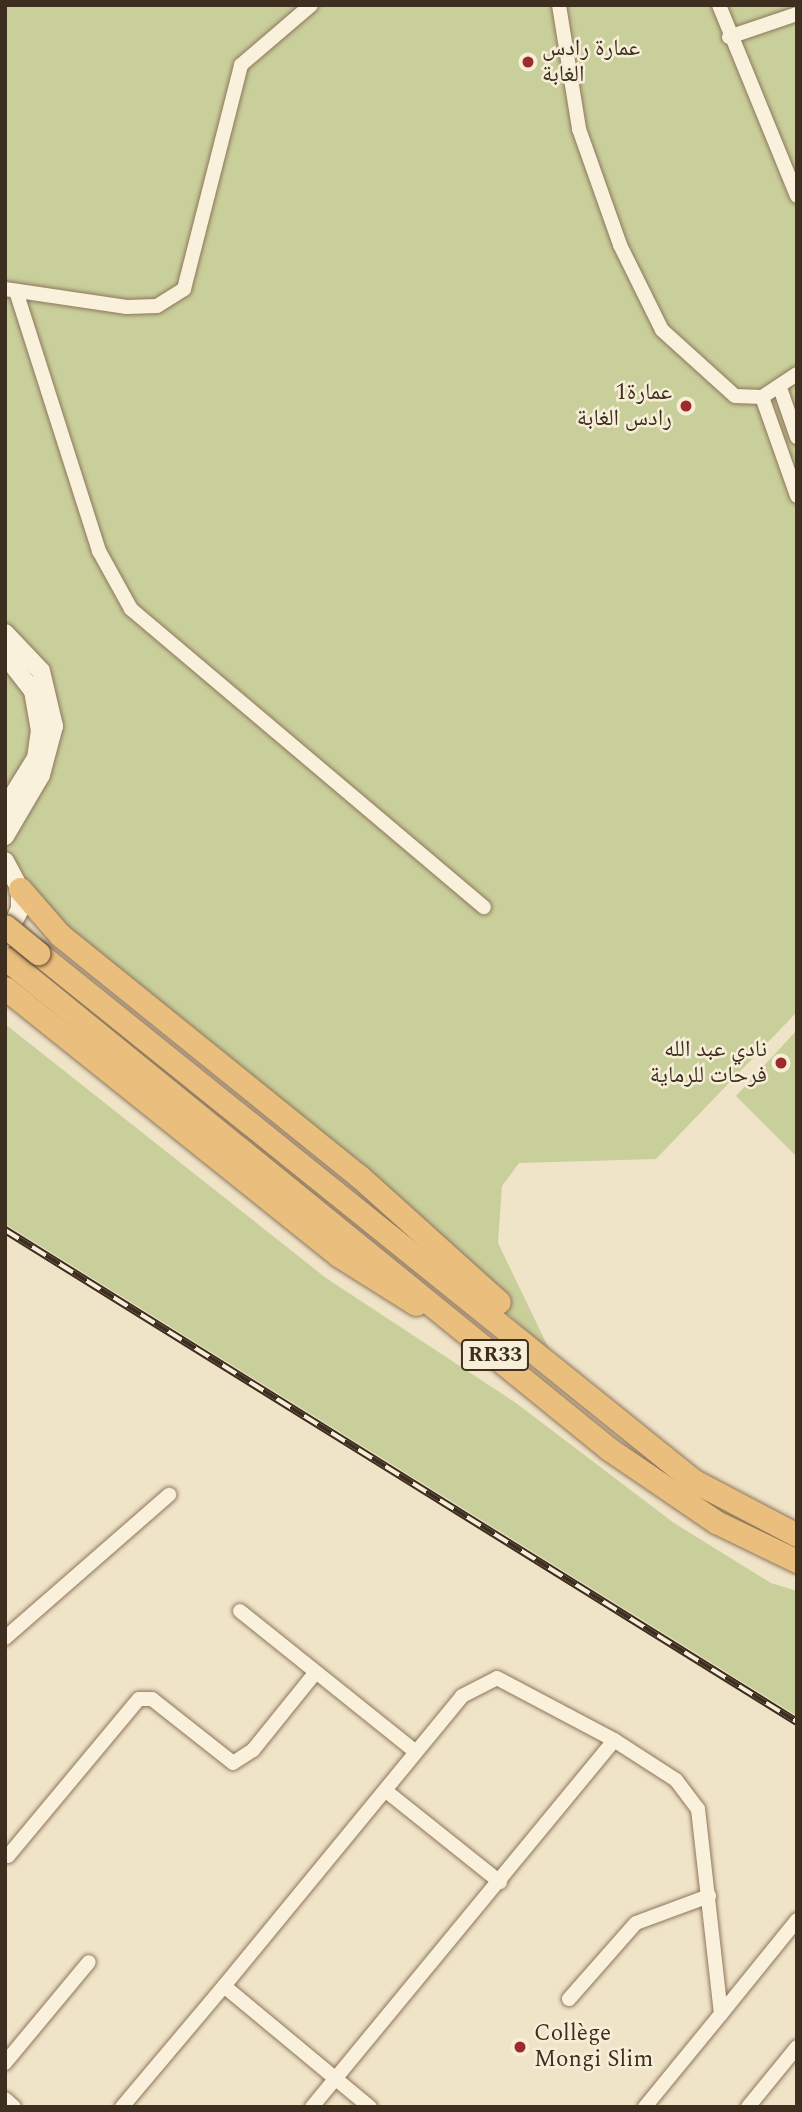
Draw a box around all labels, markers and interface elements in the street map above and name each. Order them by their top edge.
place label: عمارة رادس الغابة [542,35,640,89]
marker: عمارة رادس الغابة [520,54,536,70]
place label: 1عمارة رادس الغابة [577,379,672,433]
marker: 1عمارة رادس الغابة [678,398,694,414]
place label: نادي عبد الله فرحات للرماية [650,1036,767,1090]
marker: نادي عبد الله فرحات للرماية [773,1055,789,1071]
road number: RR33 [460,1338,530,1372]
place label: Collège Mongi Slim [534,2020,653,2074]
marker: Collège Mongi Slim [512,2039,528,2055]

